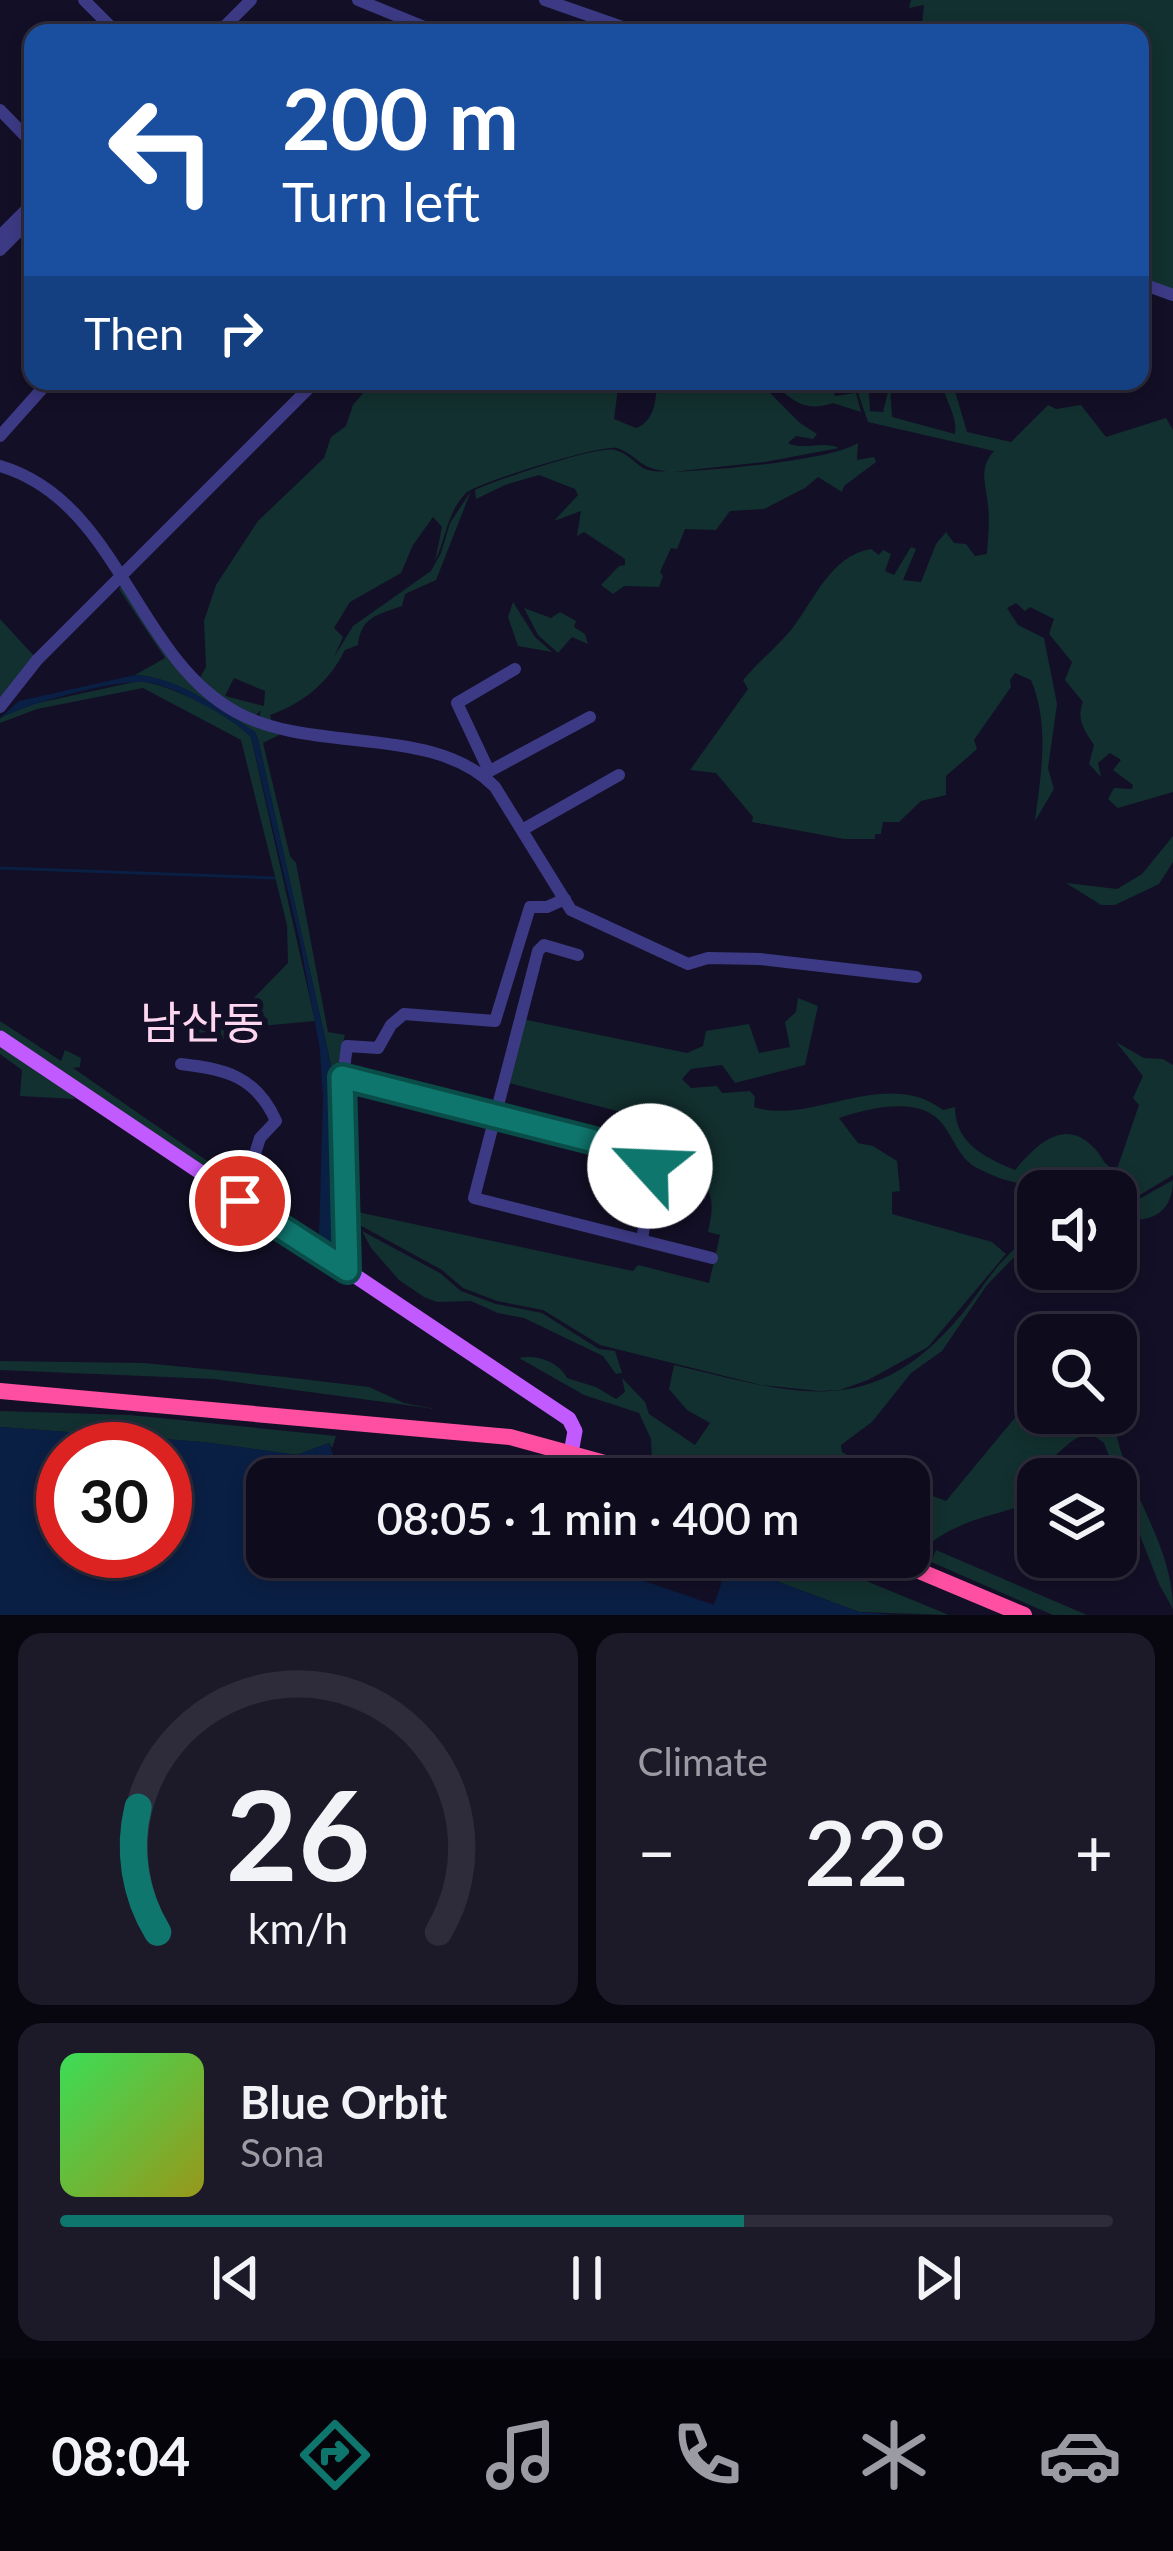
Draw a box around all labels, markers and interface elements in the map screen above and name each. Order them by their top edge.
text: 200 m [282,67,519,168]
icon: left [84,72,240,228]
text: Turn left [282,169,480,234]
icon: right [208,300,274,366]
text: Then [84,306,184,360]
district label: 남산동 [140,995,264,1049]
position arrow [587,1103,713,1229]
pin [189,1150,291,1252]
icon: arrive [207,1168,273,1234]
map controls [1017,1170,1137,1578]
button: sound [1017,1170,1137,1290]
button: search [1017,1314,1137,1434]
speed limit sign: 30 [36,1422,192,1578]
button: layers [1017,1458,1137,1578]
text: 08:05 · 1 min · 400 m [377,1491,799,1545]
text: Climate [638,1738,768,1784]
text: 26 [225,1758,370,1908]
text: 22° [804,1797,946,1905]
text: − [638,1812,676,1891]
text: + [1075,1812,1113,1891]
text: km/h [248,1902,348,1953]
text: Blue Orbit [240,2075,447,2129]
text: Sona [240,2129,324,2175]
icon: previous [203,2245,269,2311]
icon: pause [554,2245,620,2311]
icon: next [905,2245,971,2311]
icon: directions [293,2413,377,2497]
icon: music [479,2413,563,2497]
icon: phone [665,2413,749,2497]
icon: climate [852,2413,936,2497]
icon: car [1038,2413,1122,2497]
text: 08:04 [51,2423,190,2488]

